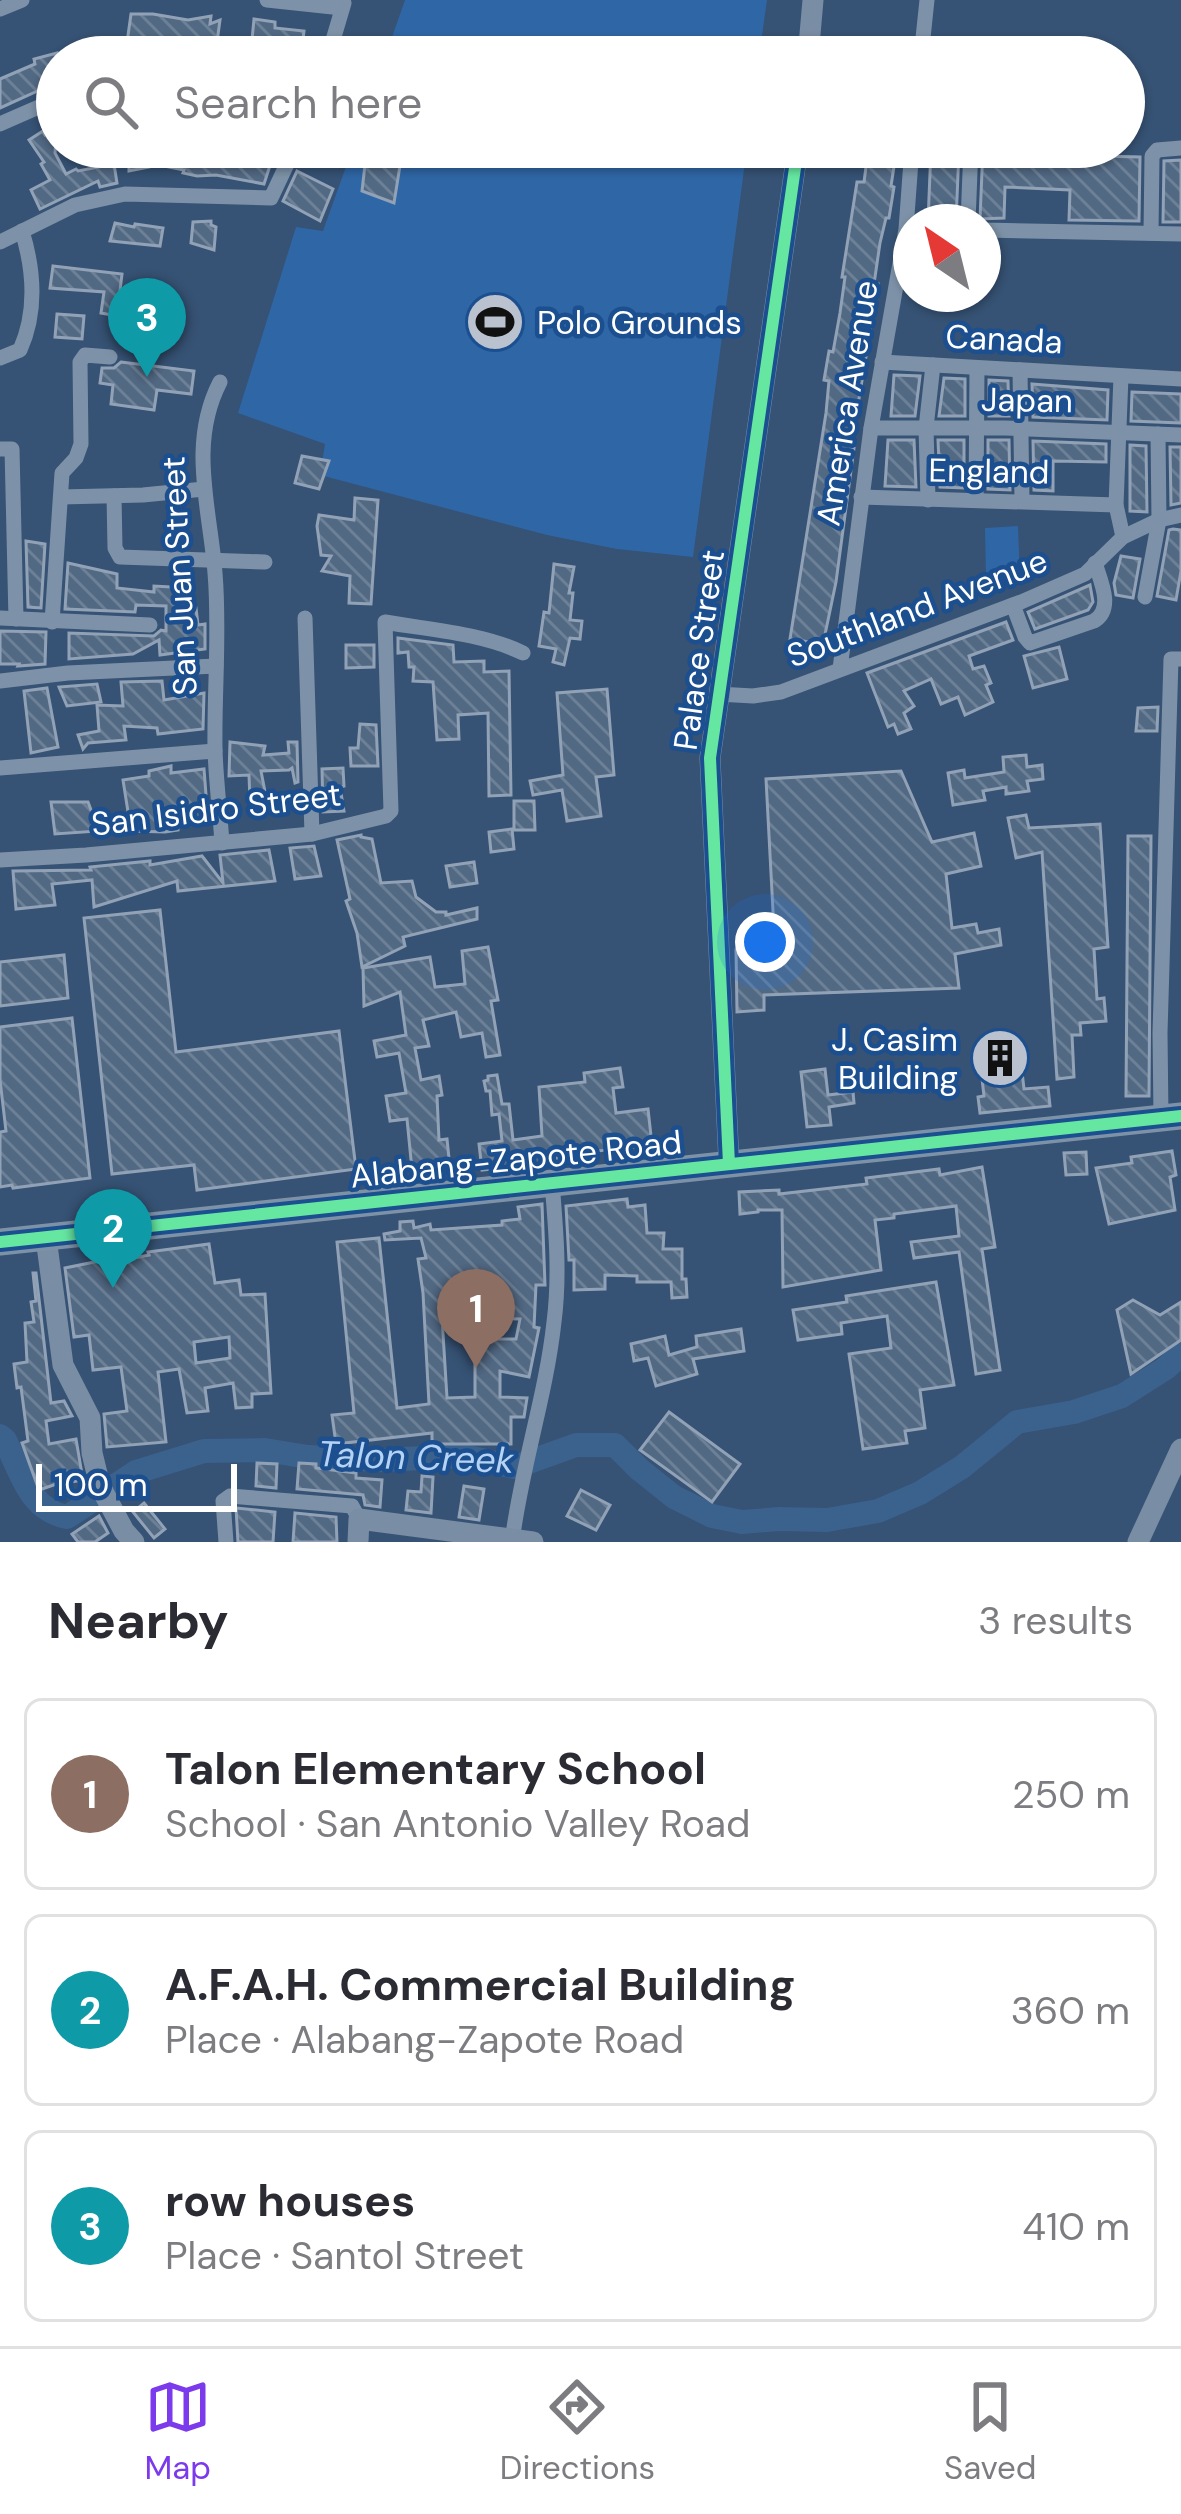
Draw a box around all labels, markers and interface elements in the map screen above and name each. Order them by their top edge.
search box [36,36,1145,168]
icon: search [78,69,144,135]
text: Search here [174,73,422,132]
north arrow [893,204,1001,312]
street label: America Avenue [806,277,888,529]
pin: 3 [108,278,186,377]
sports icon: Polo Grounds [464,291,526,353]
place label: Polo Grounds [537,301,742,344]
street label: Canada [944,314,1064,364]
street label: Japan [981,378,1073,422]
street label: England [928,448,1050,494]
street label: San Juan Street [151,455,207,697]
street label: Southland Avenue [781,539,1053,677]
street label: Palace Street [664,547,734,753]
street label: San Isidro Street [89,772,343,846]
your location [735,912,795,972]
place label: J. Casim Building [831,1018,958,1099]
building icon: J. Casim Building [969,1027,1031,1089]
street label: Alabang-Zapote Road [348,1120,684,1198]
pin: 2 [74,1189,152,1288]
pin: 1 [437,1269,515,1368]
water label: Talon Creek [317,1430,515,1484]
scale bar [36,1458,237,1511]
text: 100 m [54,1463,148,1506]
text: Nearby [48,1587,229,1654]
text: 3 results [978,1595,1133,1646]
text: Talon Elementary School [165,1739,706,1798]
text: 1 [83,1769,97,1820]
text: 250 m [1012,1769,1130,1820]
text: School · San Antonio Valley Road [165,1798,751,1849]
text: A.F.A.H. Commercial Building [165,1955,795,2014]
text: 2 [79,1985,101,2036]
text: 360 m [1011,1985,1130,2036]
text: Place · Alabang-Zapote Road [165,2014,684,2065]
text: row houses [165,2171,415,2230]
text: 3 [78,2201,102,2252]
text: 410 m [1022,2201,1130,2252]
text: Place · Santol Street [165,2230,524,2281]
tab: Map [144,2374,211,2489]
tab: Directions [500,2374,655,2489]
tab: Saved [944,2374,1037,2489]

